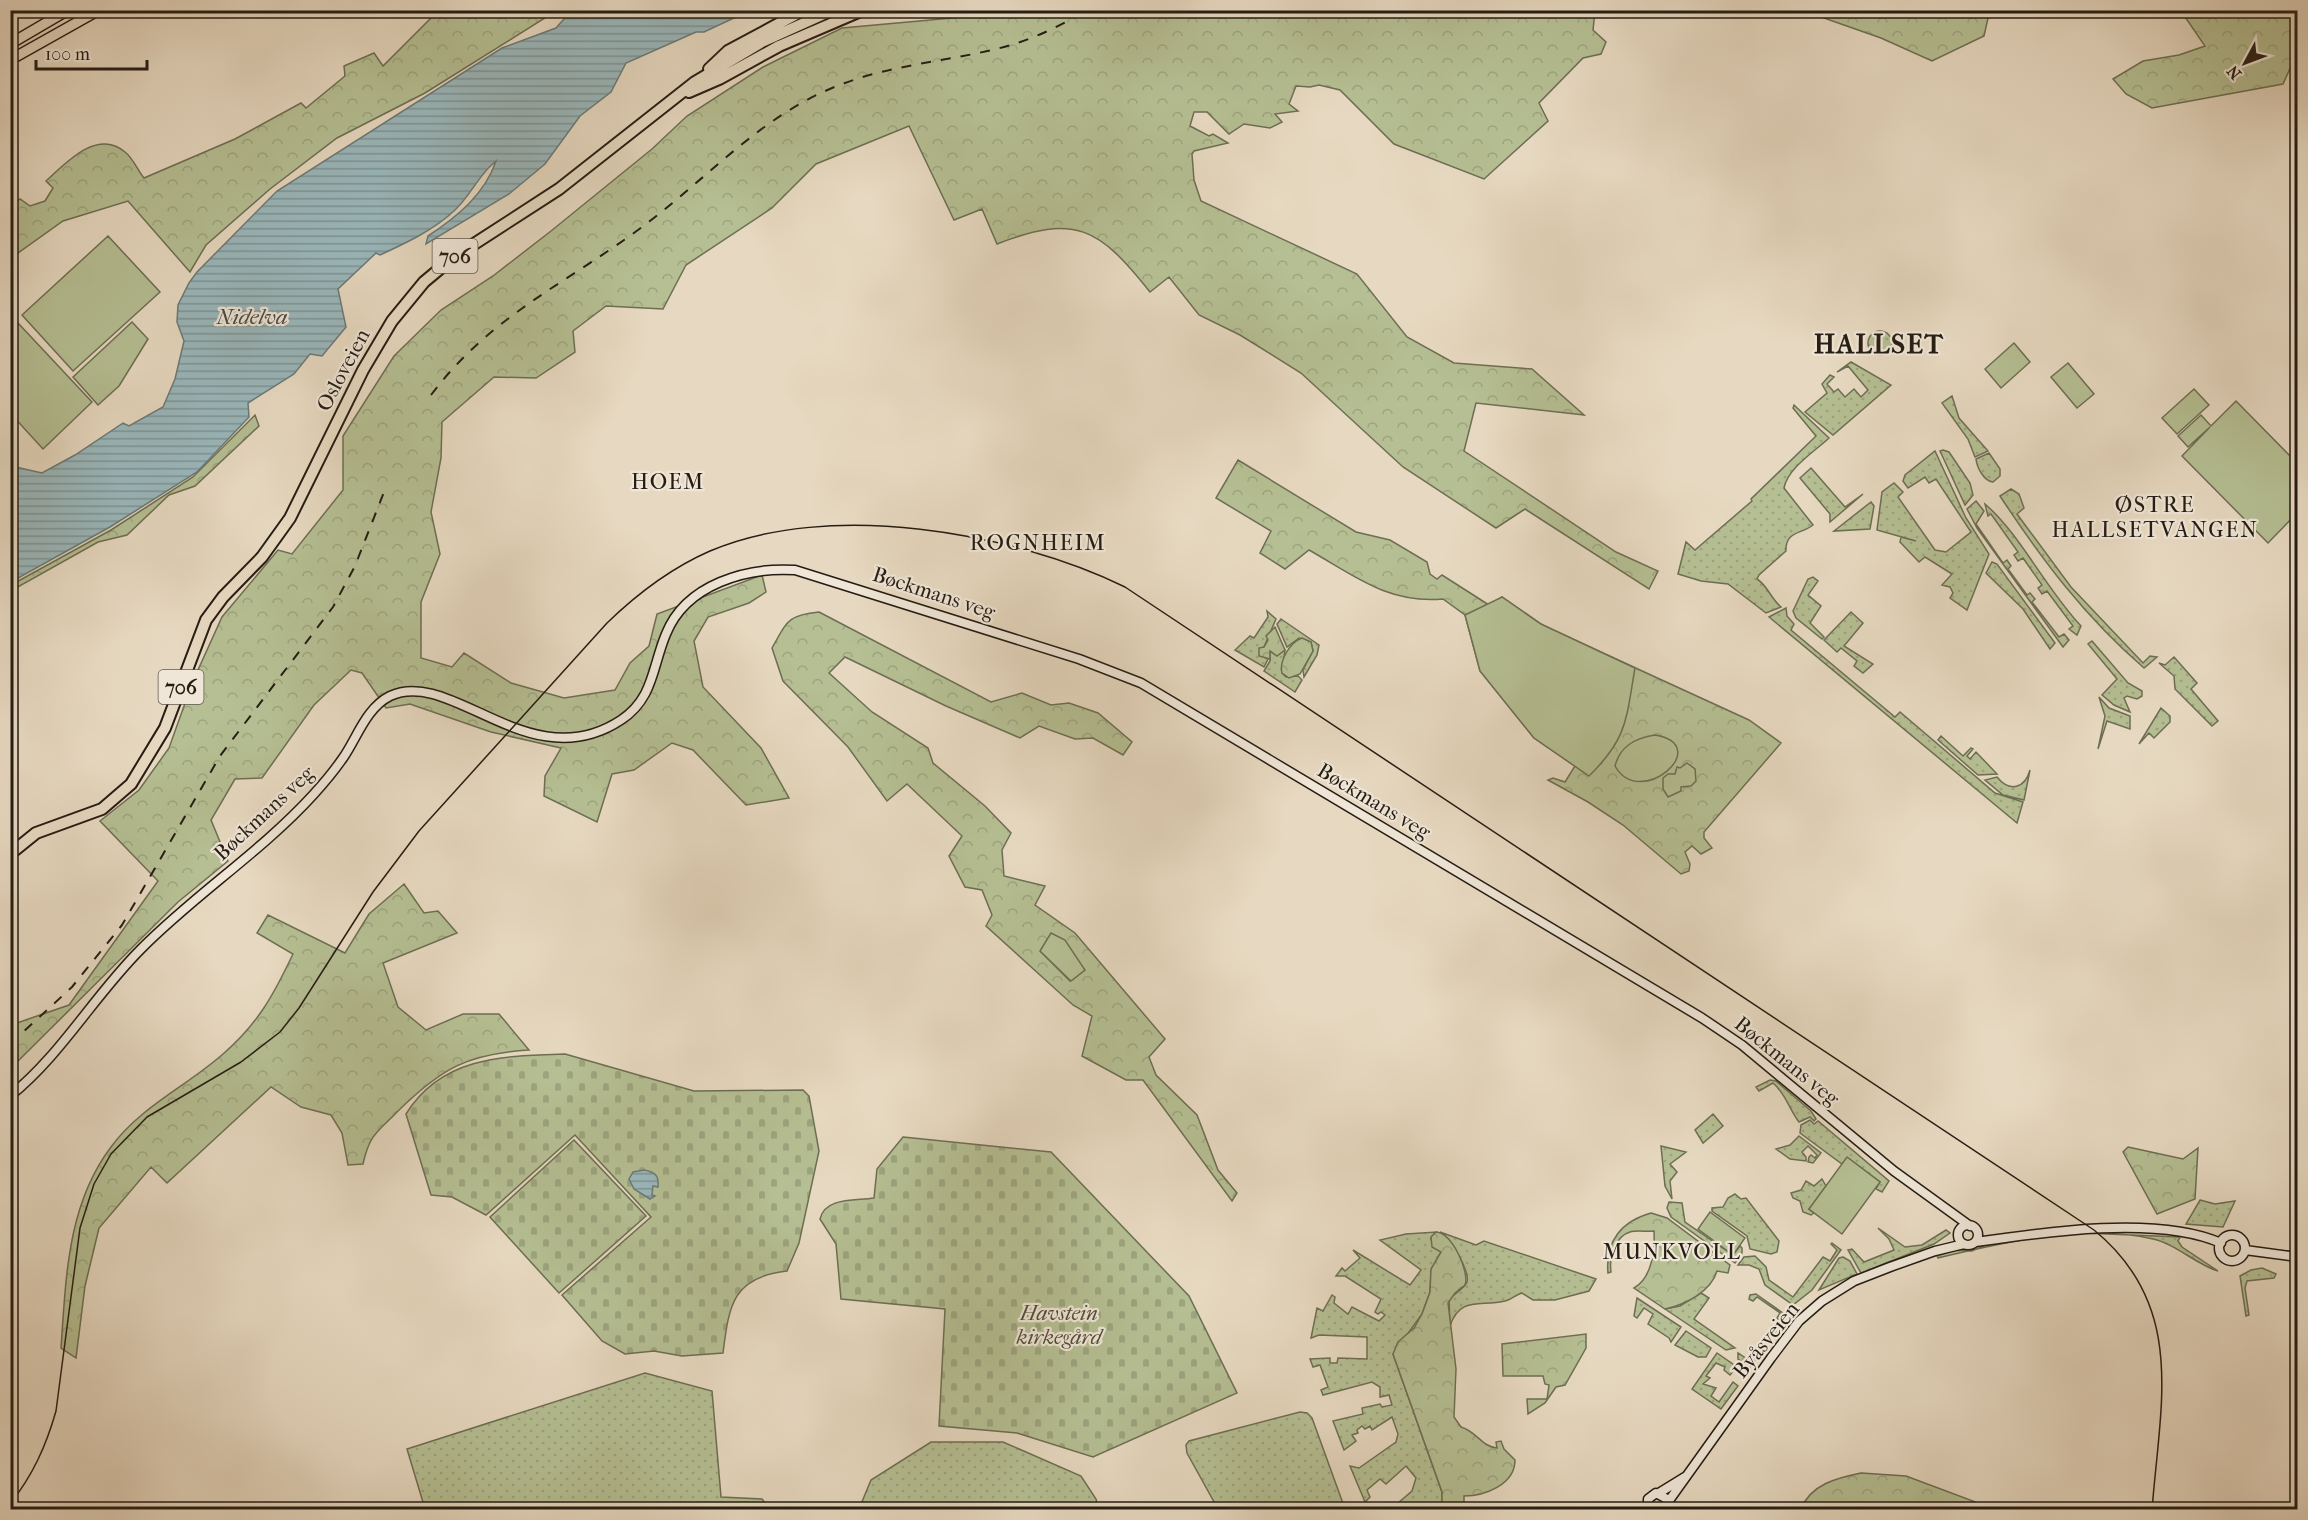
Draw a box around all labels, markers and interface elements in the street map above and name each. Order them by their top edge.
scale bar [36,33,147,71]
north arrow [2215,33,2275,93]
text: 100 m [45,44,90,65]
text: N [2222,61,2245,83]
road number: 706 [432,239,478,273]
water label: Nidelva [215,304,288,330]
street label: Osloveien [311,325,375,415]
district label: HALLSET [1814,328,1944,360]
district label: HOEM [631,469,705,495]
district label: ØSTRE HALLSETVANGEN [2052,492,2258,543]
district label: ROGNHEIM [970,530,1106,556]
street label: Bøckmans veg [870,562,999,624]
road number: 706 [158,670,204,704]
street label: Bøckmans veg [1313,758,1436,845]
street label: Bøckmans veg [209,760,319,865]
street label: Bøckmans veg [1730,1012,1845,1111]
district label: MUNKVOLL [1603,1239,1741,1265]
street label: Byåsveien [1728,1297,1804,1383]
park label: Havstein kirkegård [1016,1301,1104,1349]

